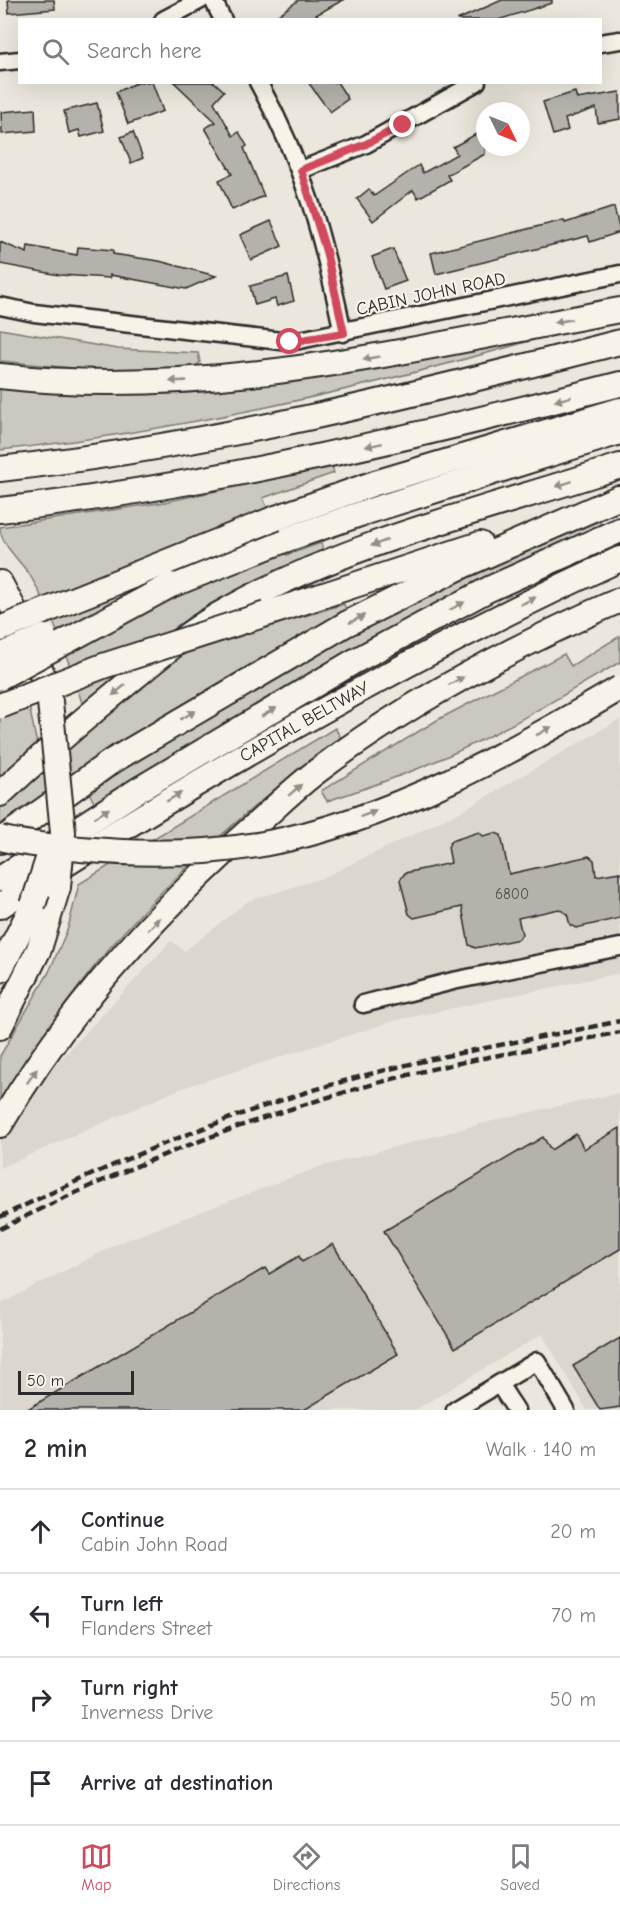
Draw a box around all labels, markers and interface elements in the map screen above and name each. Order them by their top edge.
search box [18,18,602,84]
icon: search [39,35,72,68]
text: Search here [87,38,202,64]
north arrow [476,102,530,156]
route end [389,111,415,137]
street label: CABIN JOHN ROAD [354,268,508,320]
one-way arrow [553,317,572,326]
route start [276,328,302,354]
one-way arrow [361,354,380,363]
one-way arrow [168,376,187,385]
one-way arrow [554,395,572,404]
one-way arrow [365,440,383,450]
one-way arrow [555,479,573,489]
one-way arrow [370,539,388,549]
one-way arrow [520,597,537,606]
one-way arrow [449,601,466,611]
one-way arrow [349,614,366,623]
street label: CAPITAL BELTWAY [236,676,373,766]
one-way arrow [448,676,465,686]
one-way arrow [111,683,127,696]
one-way arrow [261,707,278,717]
one-way arrow [180,709,196,720]
one-way arrow [536,726,553,736]
one-way arrow [287,784,302,797]
one-way arrow [166,791,182,802]
one-way arrow [94,807,110,818]
one-way arrow [359,808,377,818]
house number: 6800 [495,885,529,903]
one-way arrow [147,917,161,932]
one-way arrow [26,1069,38,1085]
scale bar [18,1368,134,1396]
text: 50 m [27,1372,64,1390]
text: 2 min [24,1434,87,1464]
text: Walk · 140 m [486,1438,596,1461]
text: Continue [81,1507,164,1533]
icon: ahead [24,1515,57,1548]
text: 20 m [550,1520,596,1543]
text: Cabin John Road [81,1533,228,1556]
text: Turn left [81,1591,163,1617]
icon: left [24,1599,57,1632]
text: 70 m [551,1604,596,1627]
text: Flanders Street [81,1617,212,1640]
text: Turn right [81,1675,178,1701]
icon: right [24,1683,57,1716]
text: 50 m [550,1688,596,1711]
text: Inverness Drive [81,1701,213,1724]
icon: arrive [24,1767,57,1800]
text: Arrive at destination [81,1770,273,1796]
tab: Map [80,1840,113,1894]
tab: Directions [273,1840,340,1894]
tab: Saved [500,1840,540,1894]

